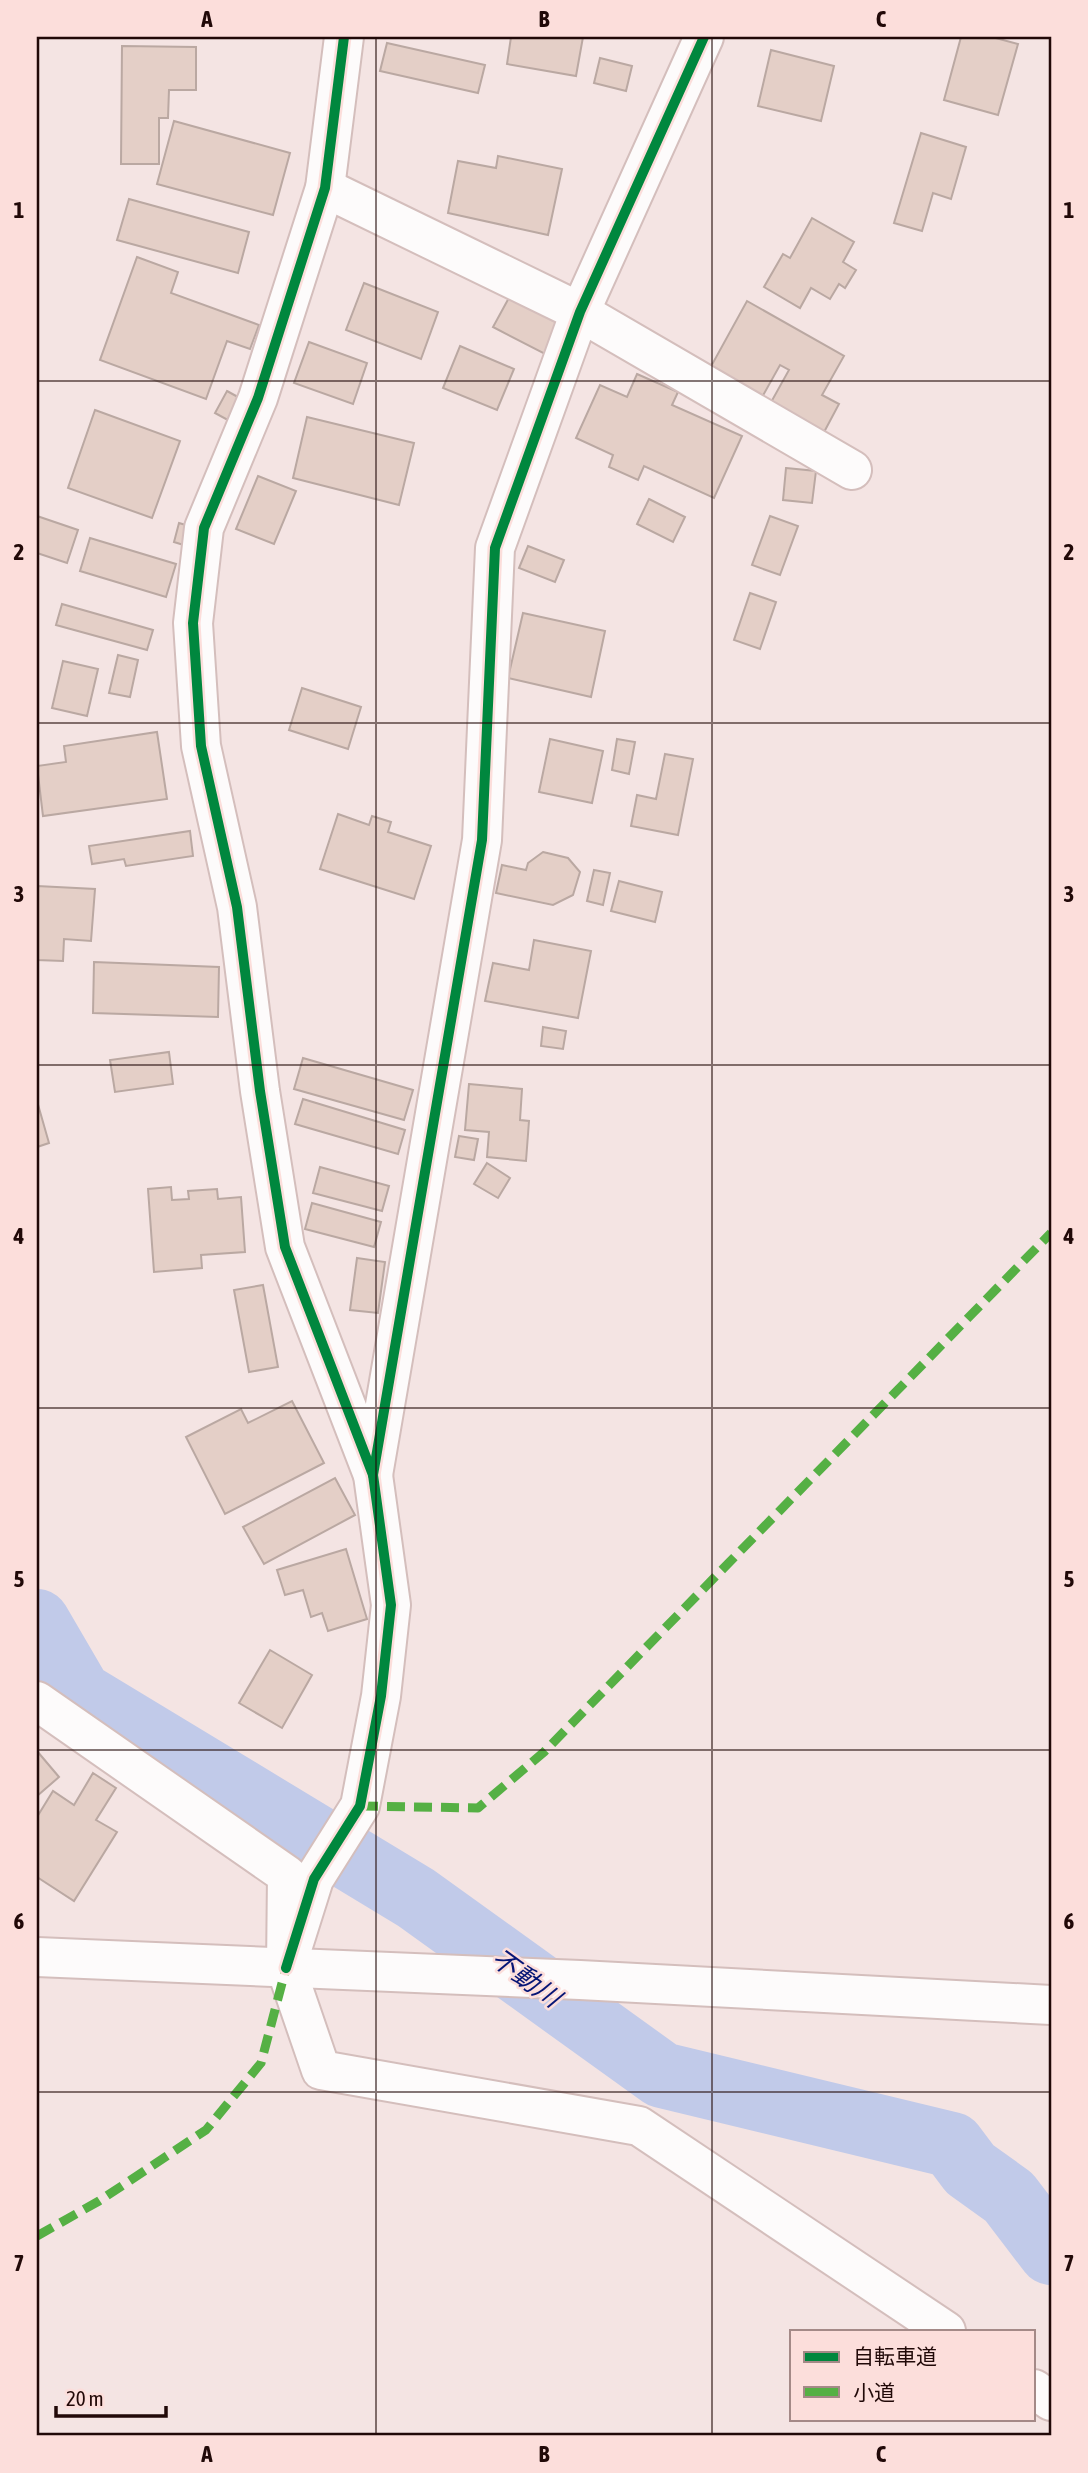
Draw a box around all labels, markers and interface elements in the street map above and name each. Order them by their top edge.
text: A [200,6,213,32]
text: B [539,6,550,32]
text: C [876,6,887,32]
text: 1 [14,197,25,223]
text: 1 [1064,197,1075,223]
text: 2 [14,539,24,565]
text: 2 [1064,539,1074,565]
text: 3 [14,881,24,907]
text: 3 [1064,881,1074,907]
text: 4 [13,1223,25,1249]
text: 4 [1063,1223,1075,1249]
text: 5 [14,1566,25,1592]
text: 5 [1064,1566,1075,1592]
text: 6 [14,1908,25,1934]
text: 6 [1064,1908,1075,1934]
water label: 不動川 [486,1943,569,2015]
text: 7 [14,2250,24,2276]
text: 7 [1064,2250,1074,2276]
legend [790,2330,1036,2420]
text: 自転車道 [853,2344,937,2368]
scale bar [56,2375,166,2419]
text: 小道 [853,2380,895,2404]
text: 20 m [66,2386,104,2410]
text: A [200,2441,213,2467]
text: B [539,2441,550,2467]
text: C [876,2441,887,2467]

